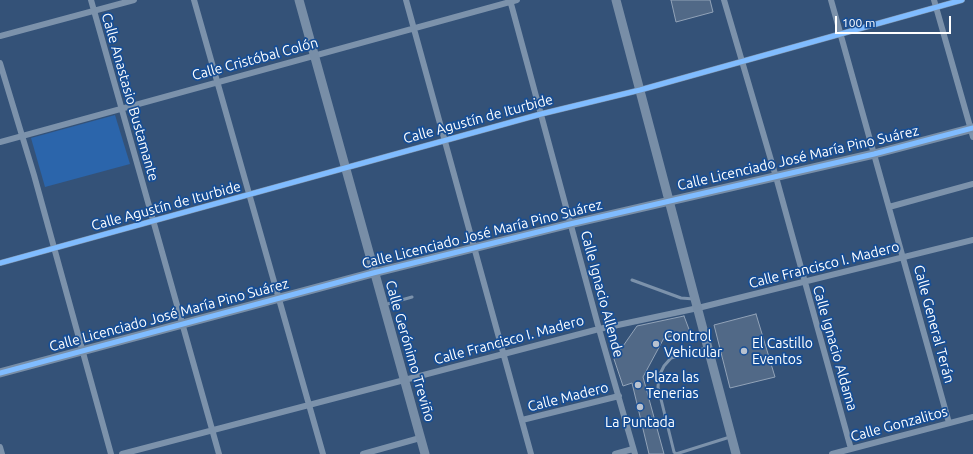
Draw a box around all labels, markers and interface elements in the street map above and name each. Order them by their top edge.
scale bar [837,8,953,34]
street label: Calle Anastasio Bustamante [98,11,162,183]
text: 100 m [842,16,875,29]
street label: Calle Cristóbal Colón [190,34,320,84]
street label: Calle Agustín de Iturbide [401,91,555,147]
street label: Calle Licenciado José María Pino Suárez [676,122,920,194]
street label: Calle Agustín de Iturbide [89,178,243,234]
street label: Calle Licenciado José María Pino Suárez [360,196,604,272]
street label: Calle Ignacio Allende [577,229,627,359]
street label: Calle Francisco I. Madero [747,238,901,292]
street label: Calle General Terán [910,263,958,385]
street label: Calle Licenciado José María Pino Suárez [47,275,291,355]
street label: Calle Gerónimo Treviño [382,278,438,424]
street label: Calle Ignacio Aldama [809,283,861,413]
street label: Calle Francisco I. Madero [432,312,586,368]
place label: Control Vehicular [664,328,722,360]
place label: El Castillo Eventos [752,335,813,368]
marker: Control Vehicular [651,339,661,349]
marker: El Castillo Eventos [739,346,749,356]
place label: Plaza las Tenerias [646,369,699,402]
street label: Calle Madero [526,379,610,415]
marker: Plaza las Tenerias [633,380,643,390]
marker: La Puntada [635,402,645,412]
street label: Calle Gonzalitos [849,403,949,445]
place label: La Puntada [605,414,675,430]

